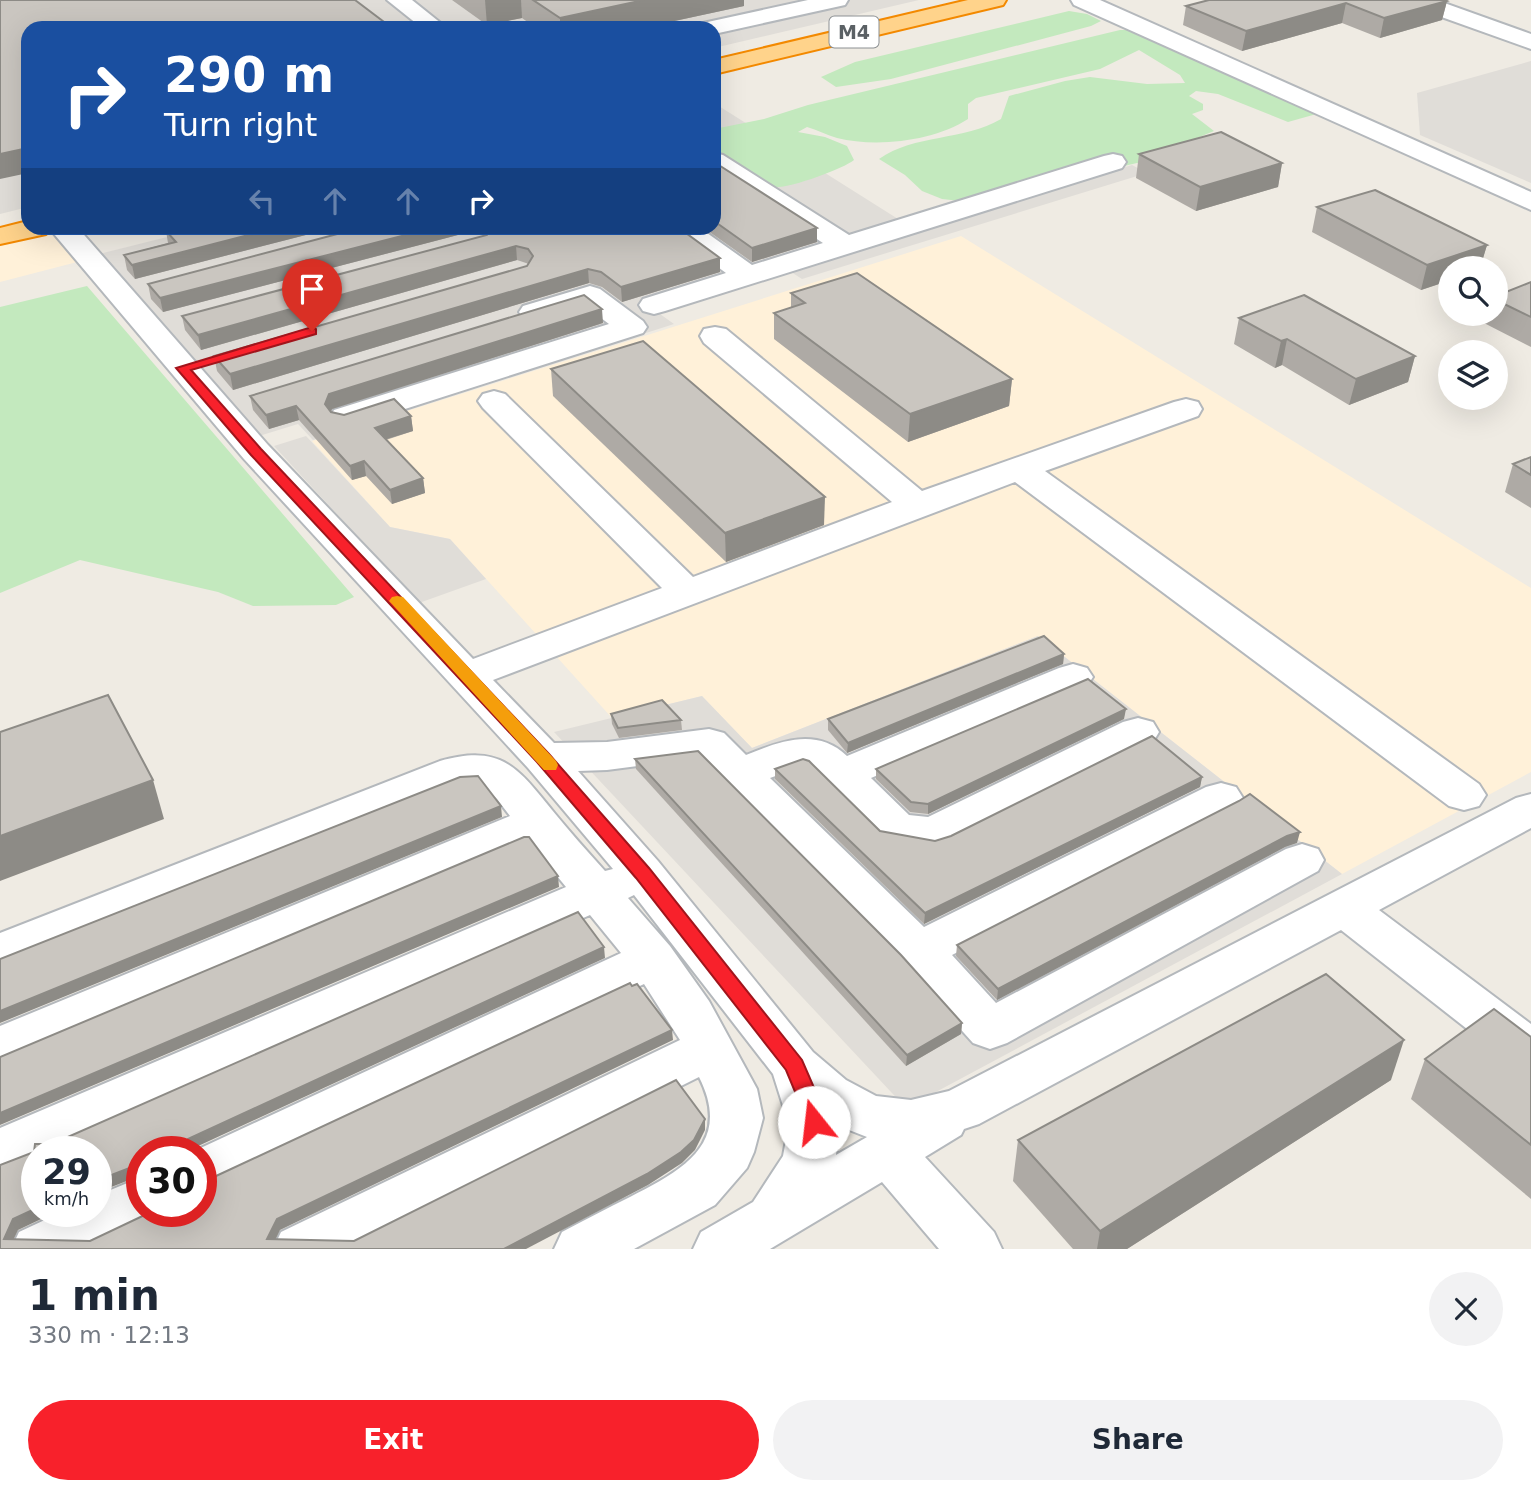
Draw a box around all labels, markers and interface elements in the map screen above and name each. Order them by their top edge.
road number: M4 [830,16,878,48]
text: 290 m [164,47,334,104]
icon: right [49,49,140,140]
text: Turn right [164,106,317,144]
icon: left [243,182,281,220]
icon: ahead [316,182,354,220]
icon: ahead [389,182,427,220]
icon: right [462,182,500,220]
map controls [1438,256,1508,410]
button: search [1438,256,1508,326]
pin [282,259,342,331]
icon: arrive [293,270,331,308]
button: layers [1438,340,1508,410]
position arrow [777,1085,851,1159]
speed limit sign: 30 [126,1136,217,1227]
text: 29 [42,1152,91,1192]
text: km/h [44,1188,89,1209]
text: 1 min [28,1271,160,1320]
button: close [1429,1272,1503,1346]
text: 330 m · 12:13 [28,1322,190,1348]
button: Exit [28,1400,759,1480]
button: Share [773,1400,1503,1480]

